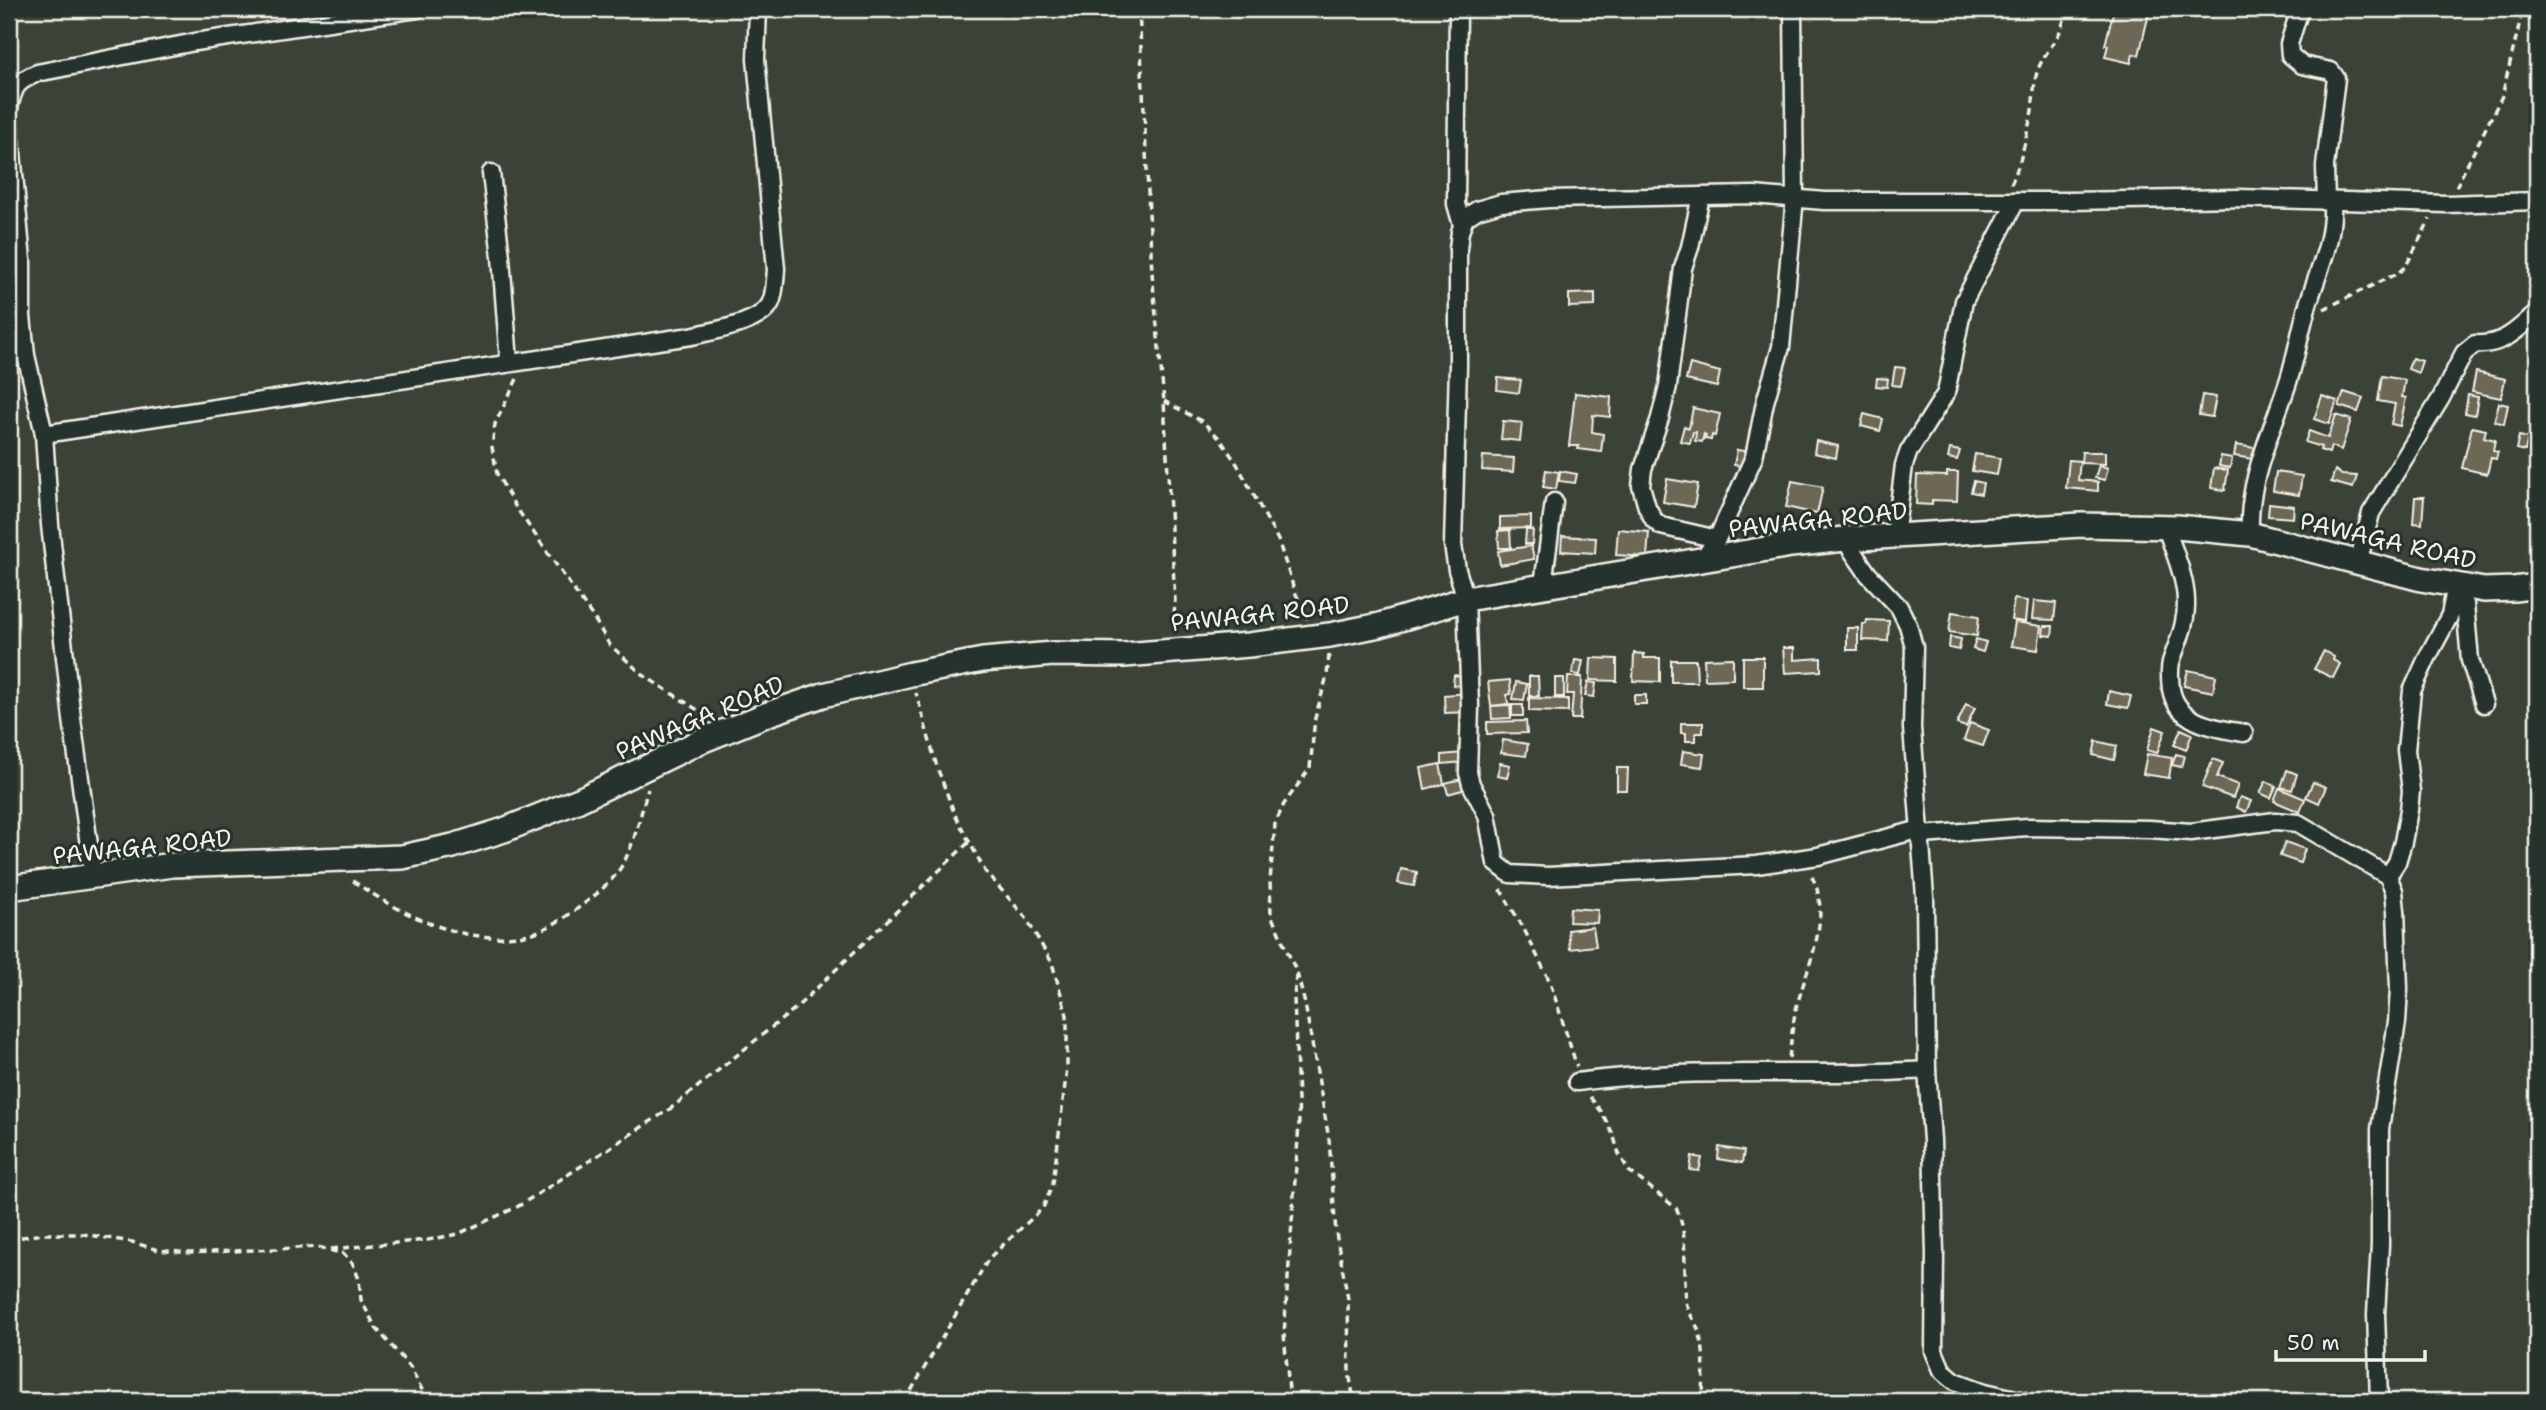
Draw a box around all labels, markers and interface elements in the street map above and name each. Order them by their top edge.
street label: PAWAGA ROAD [1727,495,1909,545]
street label: PAWAGA ROAD [2297,505,2479,577]
street label: PAWAGA ROAD [1169,589,1351,639]
street label: PAWAGA ROAD [611,668,789,768]
street label: PAWAGA ROAD [51,822,233,872]
scale bar [2276,1319,2425,1363]
text: 50 m [2287,1329,2340,1357]

